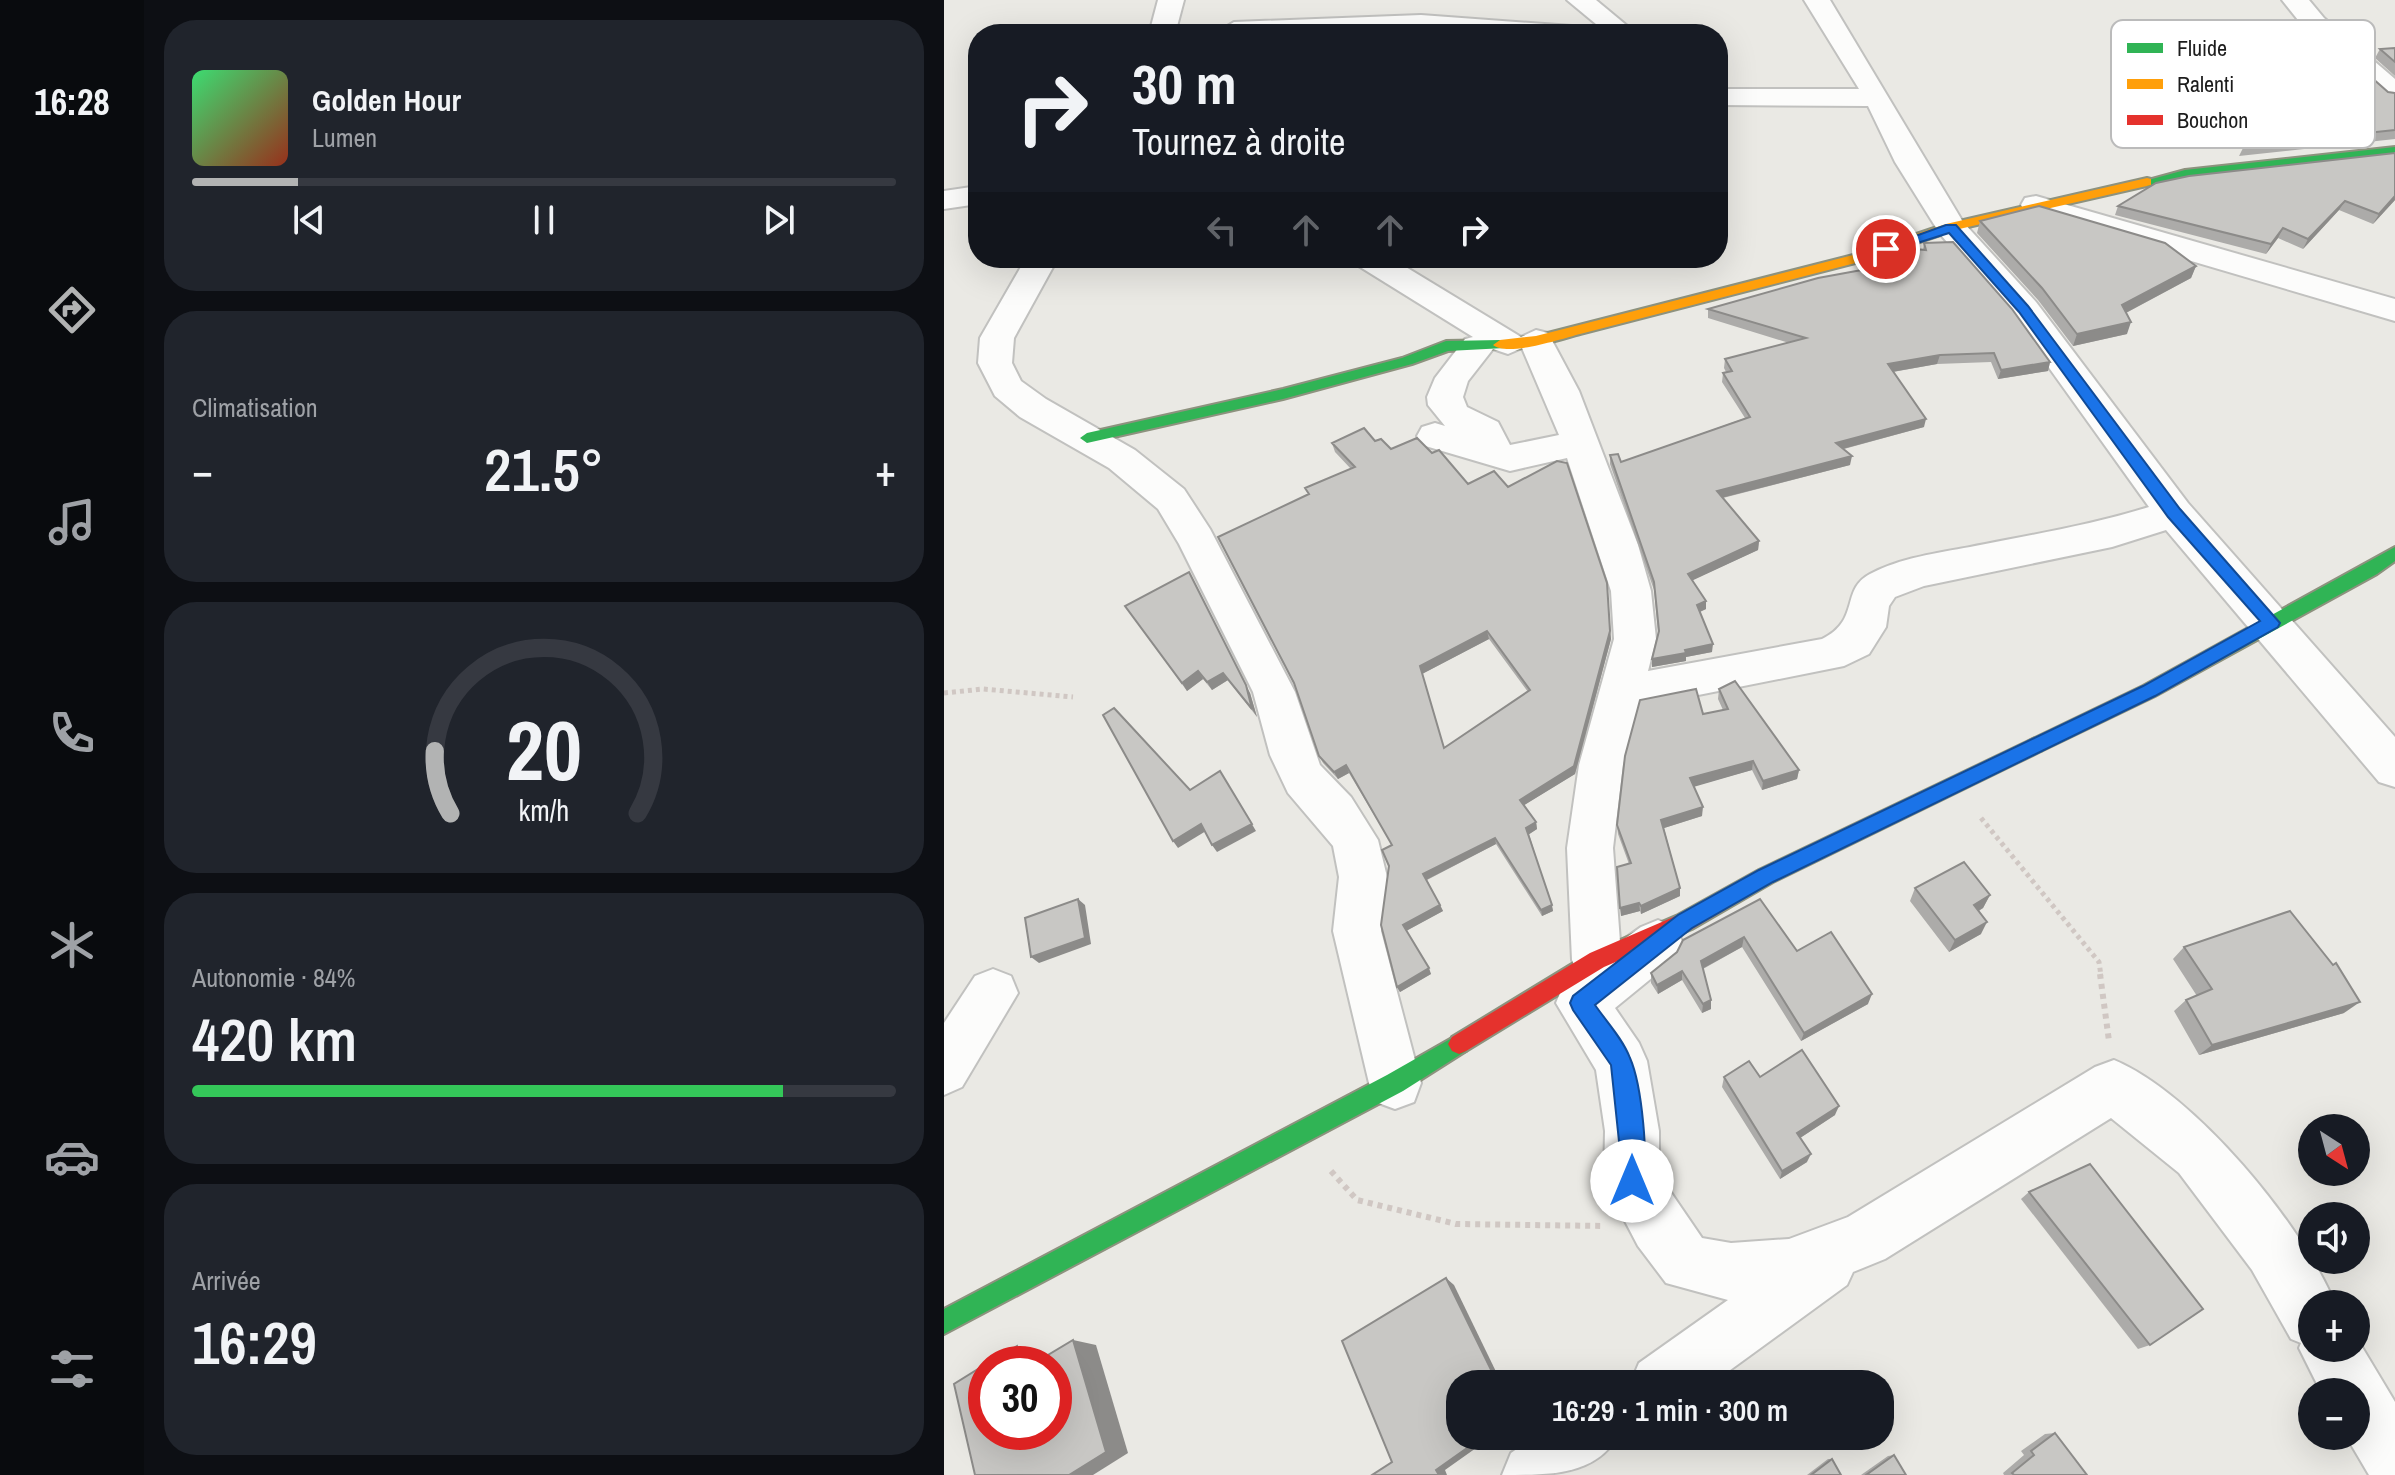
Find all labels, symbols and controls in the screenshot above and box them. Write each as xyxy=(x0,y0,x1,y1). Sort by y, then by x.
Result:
legend xyxy=(2111,20,2375,148)
text: Fluide xyxy=(2177,33,2227,63)
text: 30 m xyxy=(1132,46,1237,121)
icon: right xyxy=(1000,56,1104,160)
text: Ralenti xyxy=(2177,69,2234,99)
text: 16:28 xyxy=(34,78,110,126)
text: Golden Hour xyxy=(312,80,461,120)
text: Bouchon xyxy=(2177,105,2248,135)
text: Tournez à droite xyxy=(1132,118,1345,166)
text: Lumen xyxy=(312,120,377,155)
icon: previous xyxy=(287,198,331,242)
icon: pause xyxy=(522,198,566,242)
icon: next xyxy=(757,198,801,242)
icon: left xyxy=(1200,208,1244,252)
icon: ahead xyxy=(1284,208,1328,252)
icon: ahead xyxy=(1368,208,1412,252)
icon: right xyxy=(1452,208,1496,252)
pin xyxy=(1852,215,1920,283)
icon: arrive xyxy=(1864,227,1908,271)
icon: directions xyxy=(44,282,100,338)
text: Climatisation xyxy=(192,390,318,425)
text: 21.5° xyxy=(484,429,604,510)
text: − xyxy=(192,440,213,500)
text: + xyxy=(875,440,896,500)
icon: music xyxy=(44,494,100,550)
text: 20 xyxy=(506,693,582,805)
icon: phone xyxy=(44,705,100,761)
text: km/h xyxy=(519,791,569,830)
icon: climate xyxy=(44,917,100,973)
text: Autonomie · 84% xyxy=(192,960,356,995)
text: 420 km xyxy=(192,999,357,1080)
north arrow xyxy=(2298,1114,2370,1186)
map controls xyxy=(2298,1114,2370,1450)
icon: car xyxy=(44,1129,100,1185)
position arrow xyxy=(1590,1139,1674,1223)
button: sound xyxy=(2298,1202,2370,1274)
text: Arrivée xyxy=(192,1263,261,1298)
button: + xyxy=(2298,1290,2370,1362)
text: 16:29 xyxy=(192,1302,317,1383)
icon: filters xyxy=(44,1341,100,1397)
speed limit sign: 30 xyxy=(968,1346,1072,1450)
button: − xyxy=(2298,1378,2370,1450)
text: 16:29 · 1 min · 300 m xyxy=(1552,1390,1788,1430)

